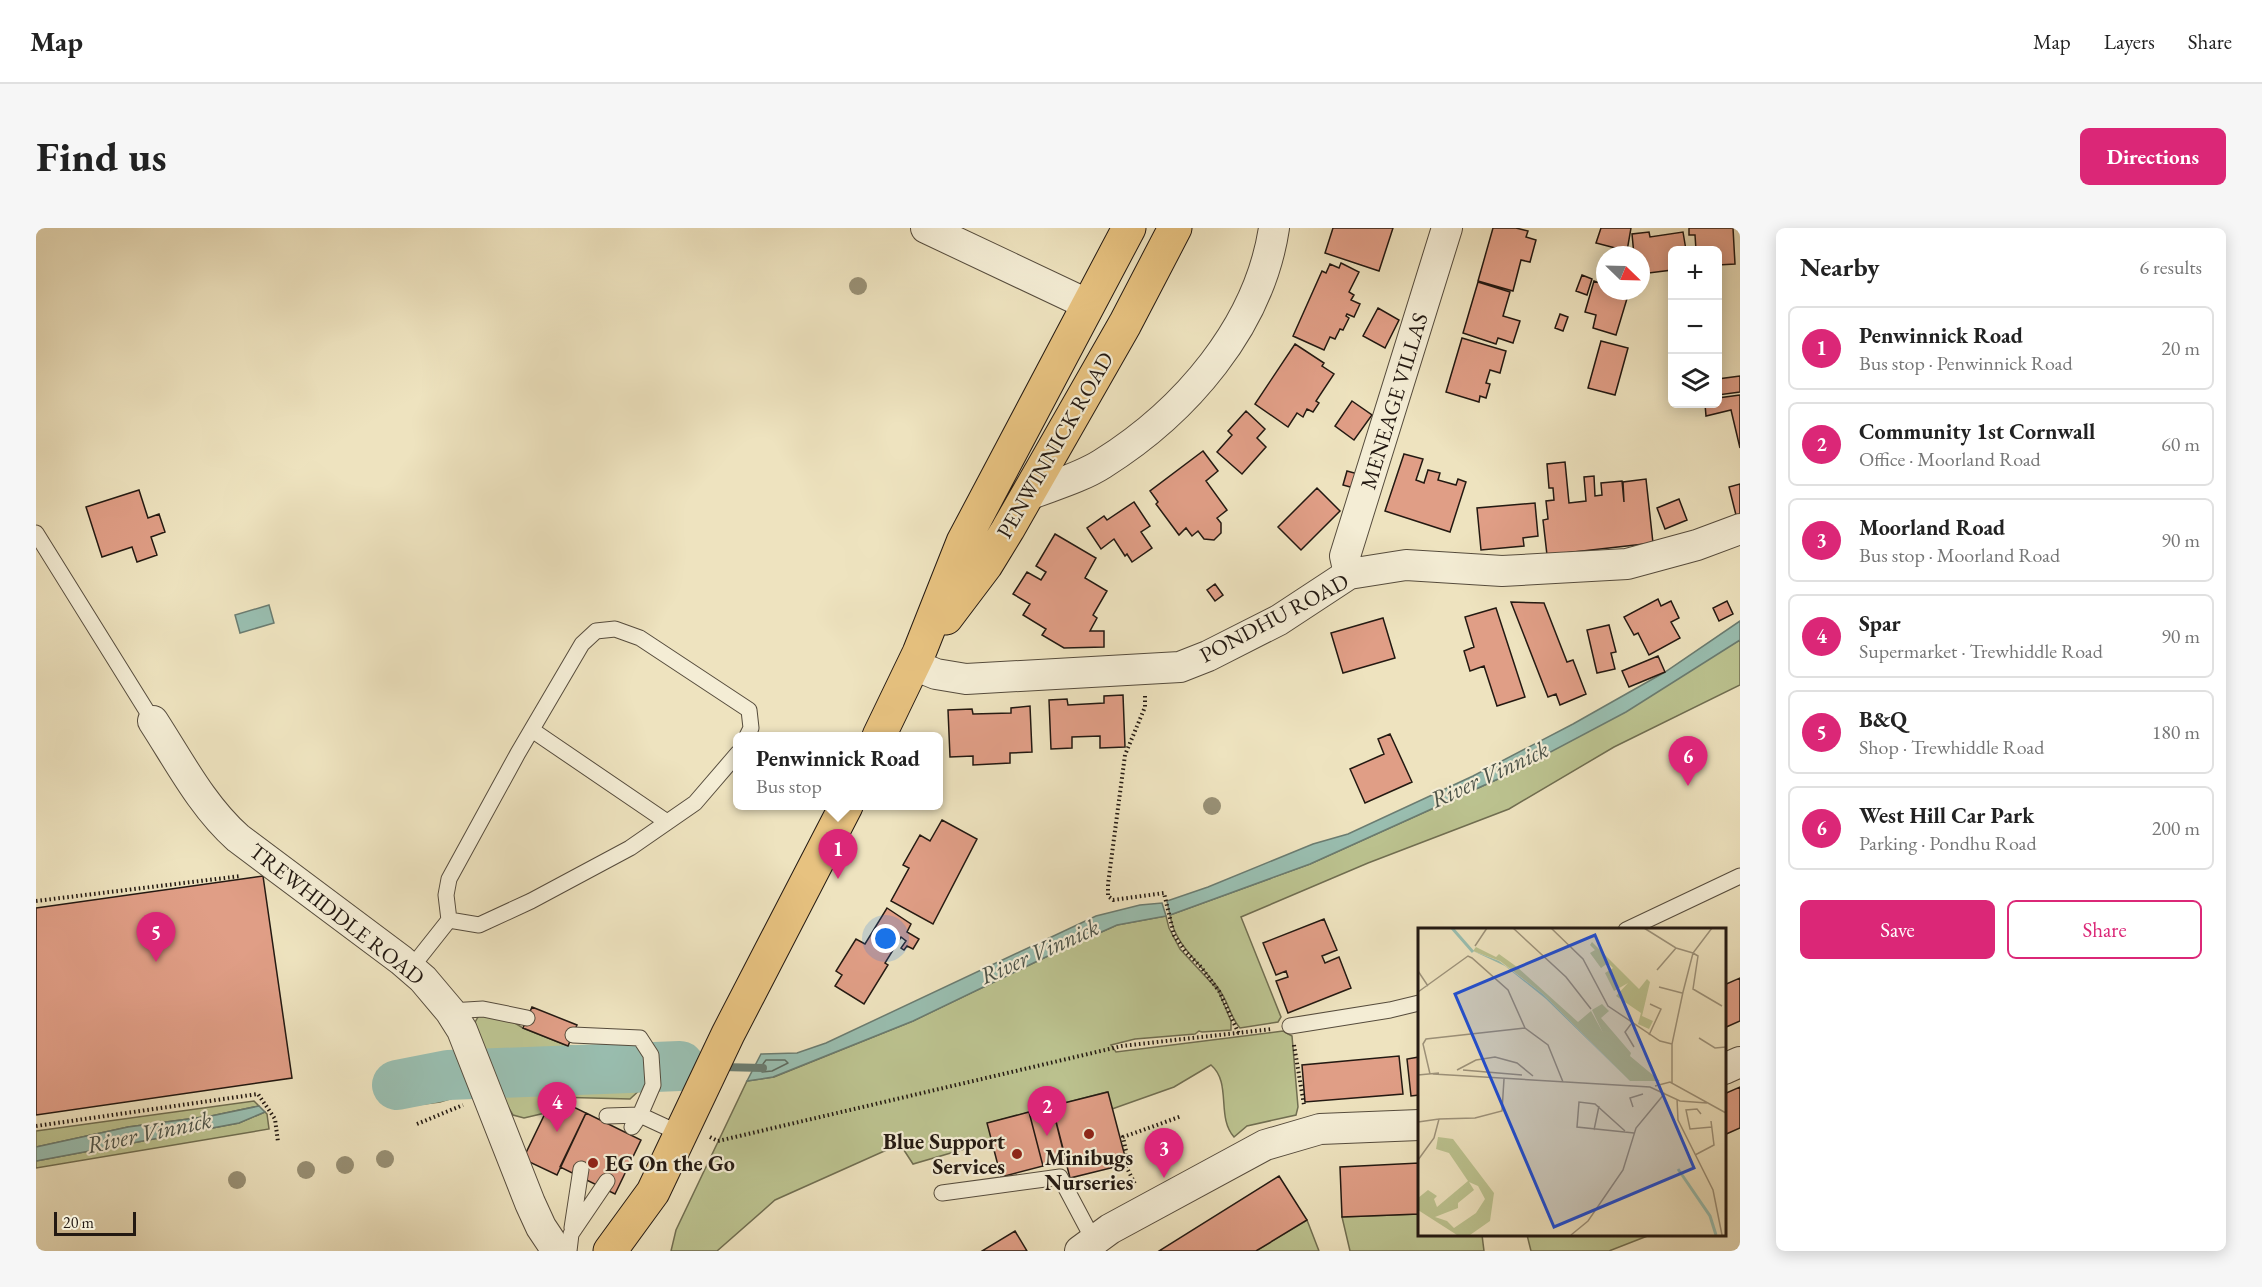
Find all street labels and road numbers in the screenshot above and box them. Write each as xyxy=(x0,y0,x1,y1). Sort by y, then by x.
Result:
street label: MENEAGE VILLAS xyxy=(1353,309,1435,493)
street label: PENWINNICK ROAD xyxy=(990,347,1120,543)
street label: PONDHU ROAD xyxy=(1194,566,1354,670)
street label: TREWHIDDLE ROAD xyxy=(243,836,431,992)

